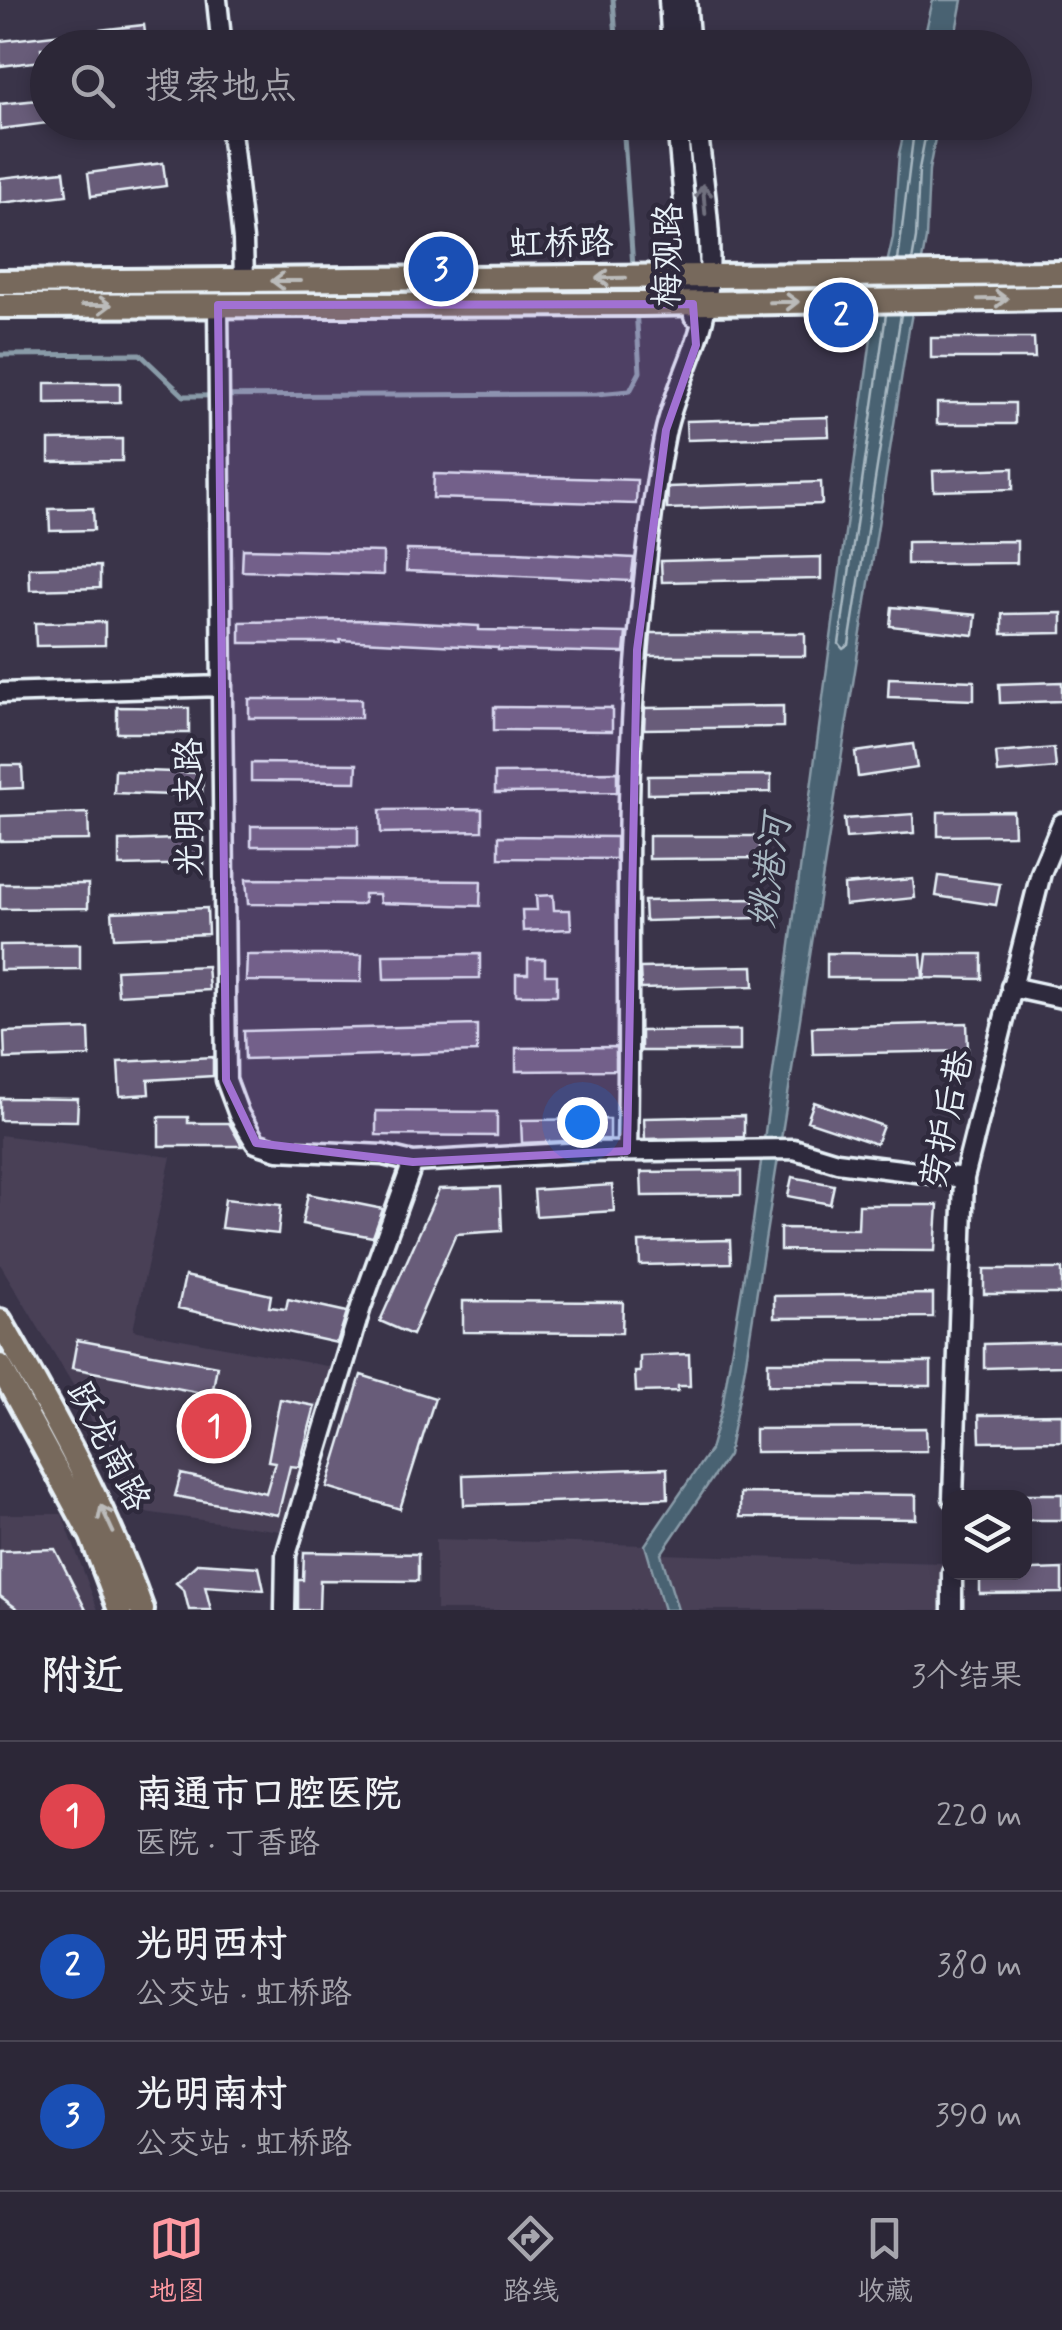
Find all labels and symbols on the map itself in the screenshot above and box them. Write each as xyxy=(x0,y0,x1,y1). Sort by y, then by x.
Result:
one-way arrow xyxy=(694,184,713,216)
street label: 梅观路 xyxy=(645,202,693,308)
street label: 虹桥路 xyxy=(508,220,614,268)
pin: 3 xyxy=(408,232,474,306)
one-way arrow xyxy=(595,269,627,288)
one-way arrow xyxy=(270,272,302,290)
pin: 2 xyxy=(808,278,874,352)
one-way arrow xyxy=(976,290,1009,308)
one-way arrow xyxy=(768,292,800,311)
one-way arrow xyxy=(80,296,113,314)
street label: 光明支路 xyxy=(167,737,213,877)
water label: 姚港河 xyxy=(739,806,804,932)
street label: 劳护后巷 xyxy=(911,1046,985,1192)
your location xyxy=(557,1097,608,1148)
street label: 跃龙南路 xyxy=(56,1374,160,1520)
pin: 1 xyxy=(182,1388,246,1464)
one-way arrow xyxy=(96,1505,115,1535)

